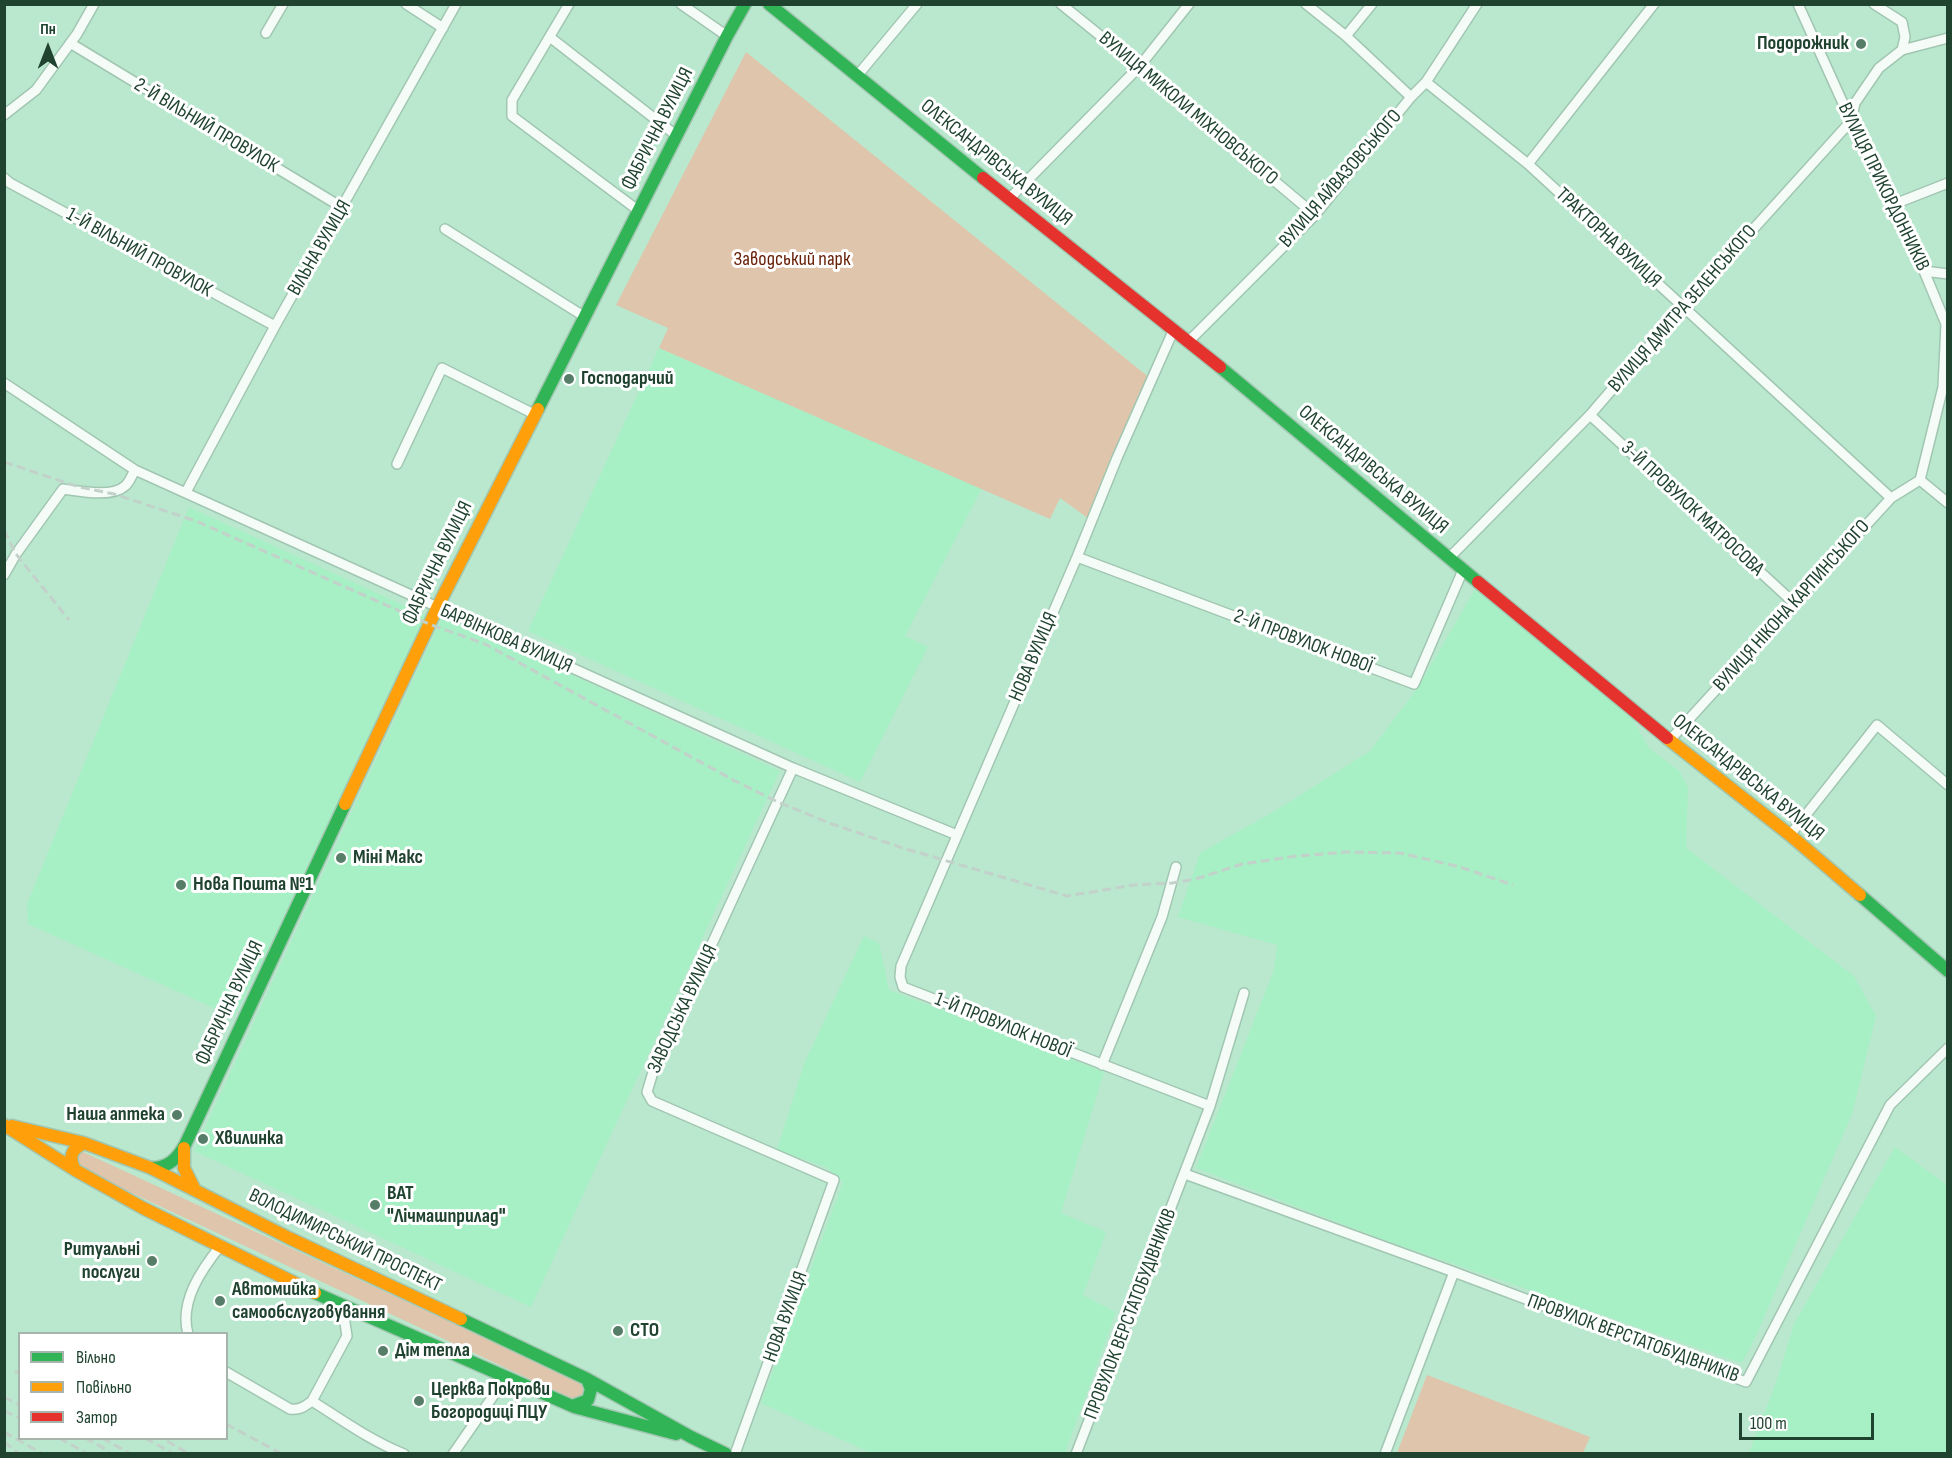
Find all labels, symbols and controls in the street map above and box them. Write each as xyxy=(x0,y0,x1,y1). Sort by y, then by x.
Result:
north arrow xyxy=(18,18,78,78)
text: Пн xyxy=(40,20,56,39)
street label: ВУЛИЦЯ МИКОЛИ МІХНОВСЬКОГО xyxy=(1094,27,1282,191)
place label: Подорожник xyxy=(1757,32,1849,56)
marker: Подорожник xyxy=(1854,37,1868,51)
street label: ФАБРИЧНА ВУЛИЦЯ xyxy=(617,64,699,194)
street label: 2-Й ВІЛЬНИЙ ПРОВУЛОК xyxy=(129,73,283,179)
street label: ОЛЕКСАНДРІВСЬКА ВУЛИЦЯ xyxy=(915,95,1077,231)
street label: ВУЛИЦЯ ПРИКОРДОННИКІВ xyxy=(1832,99,1934,275)
street label: ВУЛИЦЯ АЙВАЗОВСЬКОГО xyxy=(1275,105,1407,253)
street label: ТРАКТОРНА ВУЛИЦЯ xyxy=(1550,183,1666,293)
street label: ВІЛЬНА ВУЛИЦЯ xyxy=(283,196,357,300)
street label: 1-Й ВІЛЬНИЙ ПРОВУЛОК xyxy=(62,203,216,303)
street label: ВУЛИЦЯ ДМИТРА ЗЕЛЕНСЬКОГО xyxy=(1604,220,1762,398)
park label: Заводський парк xyxy=(734,248,850,272)
place label: Господарчий xyxy=(581,367,674,391)
marker: Господарчий xyxy=(562,372,576,386)
street label: ОЛЕКСАНДРІВСЬКА ВУЛИЦЯ xyxy=(1293,400,1453,540)
street label: 3-Й ПРОВУЛОК МАТРОСОВА xyxy=(1615,436,1769,582)
street label: ФАБРИЧНА ВУЛИЦЯ xyxy=(398,497,478,629)
street label: ВУЛИЦЯ НІКОНА КАРПИНСЬКОГО xyxy=(1709,515,1875,697)
street label: БАРВІНКОВА ВУЛИЦЯ xyxy=(436,599,576,679)
street label: 2-Й ПРОВУЛОК НОВОЇ xyxy=(1230,605,1376,679)
street label: НОВА ВУЛИЦЯ xyxy=(1004,609,1064,705)
street label: ОЛЕКСАНДРІВСЬКА ВУЛИЦЯ xyxy=(1667,710,1829,846)
place label: Міні Макс xyxy=(353,846,423,870)
marker: Міні Макс xyxy=(334,851,348,865)
place label: Нова Пошта №1 xyxy=(193,873,313,897)
marker: Нова Пошта №1 xyxy=(174,878,188,892)
street label: ФАБРИЧНА ВУЛИЦЯ xyxy=(191,937,269,1069)
street label: ЗАВОДСЬКА ВУЛИЦЯ xyxy=(643,941,723,1077)
street label: 1-Й ПРОВУЛОК НОВОЇ xyxy=(931,988,1075,1064)
place label: Наша аптека xyxy=(66,1103,165,1127)
marker: Наша аптека xyxy=(170,1108,184,1122)
place label: Хвилинка xyxy=(215,1127,283,1151)
marker: Хвилинка xyxy=(196,1132,210,1146)
place label: ВАТ "Лічмашприлад" xyxy=(387,1182,506,1229)
street label: ВОЛОДИМИРСЬКИЙ ПРОСПЕКТ xyxy=(245,1184,445,1298)
marker: ВАТ "Лічмашприлад" xyxy=(368,1198,382,1212)
street label: ПРОВУЛОК ВЕРСТАТОБУДІВНИКІВ xyxy=(1080,1205,1182,1423)
place label: Ритуальні послуги xyxy=(64,1238,140,1285)
marker: Ритуальні послуги xyxy=(145,1254,159,1268)
street label: НОВА ВУЛИЦЯ xyxy=(759,1268,813,1366)
place label: Автомийка самообслуговування xyxy=(232,1278,385,1325)
street label: ПРОВУЛОК ВЕРСТАТОБУДІВНИКІВ xyxy=(1524,1289,1742,1389)
marker: Автомийка самообслуговування xyxy=(213,1294,227,1308)
place label: СТО xyxy=(630,1319,659,1343)
marker: СТО xyxy=(611,1324,625,1338)
legend xyxy=(18,1332,228,1440)
place label: Дім тепла xyxy=(395,1339,470,1363)
marker: Дім тепла xyxy=(376,1344,390,1358)
text: Вільно xyxy=(76,1347,116,1368)
text: Повільно xyxy=(76,1377,132,1398)
place label: Церква Покрови Богородиці ПЦУ xyxy=(431,1378,550,1425)
marker: Церква Покрови Богородиці ПЦУ xyxy=(412,1394,426,1408)
scale bar xyxy=(1742,1401,1877,1439)
text: Затор xyxy=(76,1407,117,1428)
text: 100 m xyxy=(1750,1413,1787,1434)

